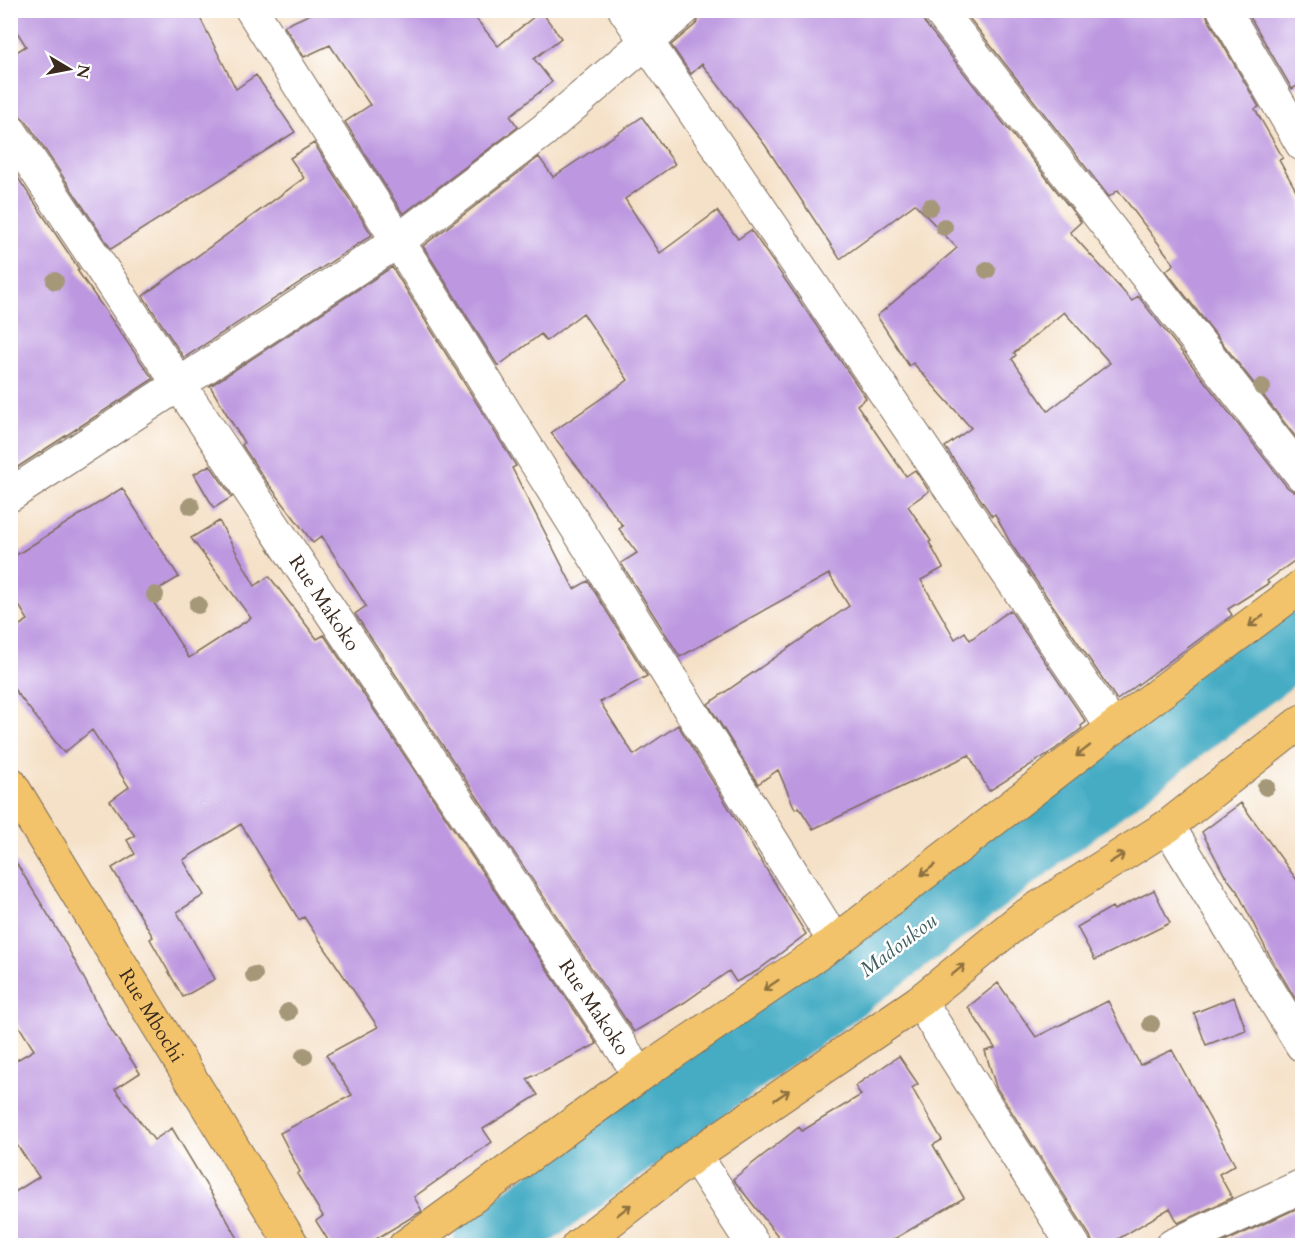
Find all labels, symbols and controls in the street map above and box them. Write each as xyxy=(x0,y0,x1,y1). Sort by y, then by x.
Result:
north arrow xyxy=(39,39,99,99)
text: N xyxy=(71,63,95,80)
street label: Rue Makoko xyxy=(283,550,366,656)
one-way arrow xyxy=(1248,615,1264,628)
one-way arrow xyxy=(1075,744,1091,757)
one-way arrow xyxy=(1108,852,1125,864)
one-way arrow xyxy=(921,863,937,876)
water label: Madoukou xyxy=(854,907,943,984)
street label: Rue Makoko xyxy=(552,954,636,1060)
street label: Rue Mbochi xyxy=(112,963,191,1068)
one-way arrow xyxy=(950,963,965,977)
one-way arrow xyxy=(764,979,780,991)
one-way arrow xyxy=(773,1089,790,1101)
one-way arrow xyxy=(616,1203,632,1216)

